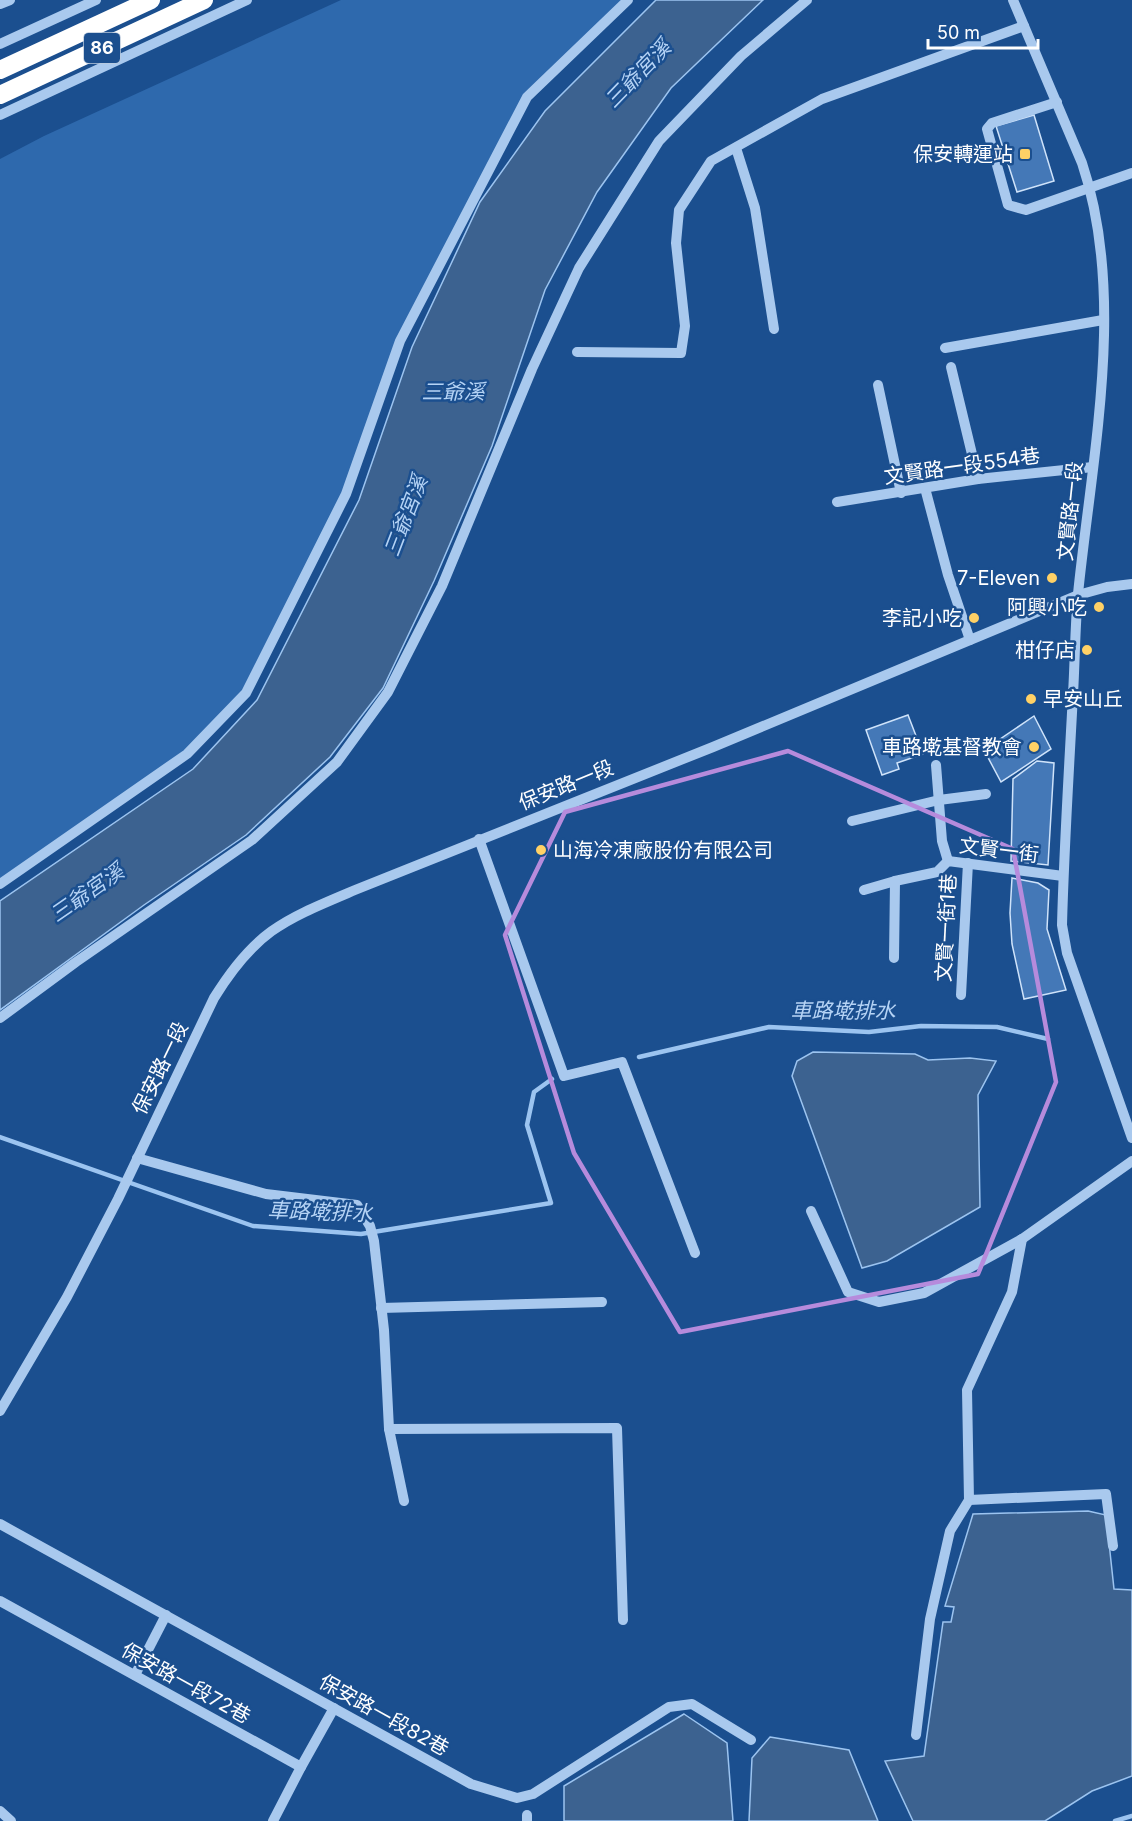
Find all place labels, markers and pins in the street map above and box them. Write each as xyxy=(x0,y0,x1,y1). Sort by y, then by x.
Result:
place label: 保安轉運站 xyxy=(913,142,1013,166)
marker: 保安轉運站 xyxy=(1018,147,1032,161)
place label: 7-Eleven xyxy=(957,566,1040,590)
marker: 7-Eleven xyxy=(1045,571,1059,585)
place label: 阿興小吃 xyxy=(1007,595,1087,619)
marker: 阿興小吃 xyxy=(1092,600,1106,614)
place label: 李記小吃 xyxy=(882,606,962,630)
marker: 李記小吃 xyxy=(967,611,981,625)
place label: 柑仔店 xyxy=(1015,638,1075,662)
marker: 柑仔店 xyxy=(1080,643,1094,657)
place label: 早安山丘 xyxy=(1043,687,1123,711)
marker: 早安山丘 xyxy=(1024,692,1038,706)
place label: 車路墘基督教會 xyxy=(882,735,1022,759)
marker: 車路墘基督教會 xyxy=(1027,740,1041,754)
place label: 山海冷凍廠股份有限公司 xyxy=(553,838,773,862)
marker: 山海冷凍廠股份有限公司 xyxy=(534,843,548,857)

